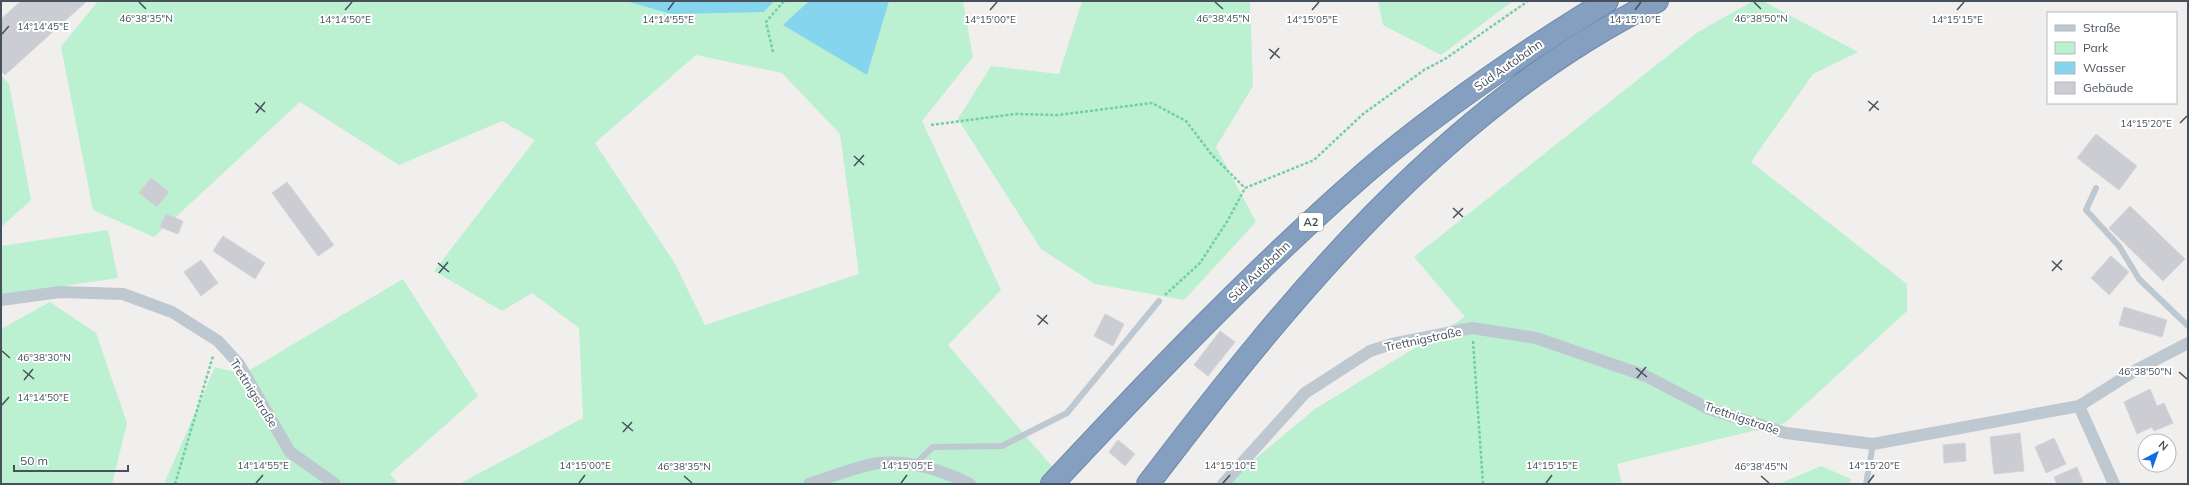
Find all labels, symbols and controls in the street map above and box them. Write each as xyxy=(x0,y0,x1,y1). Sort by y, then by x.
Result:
text: 46°38'35"N xyxy=(119,12,173,25)
text: 46°38'45"N xyxy=(1196,12,1250,25)
text: 46°38'50"N xyxy=(1734,12,1788,25)
legend xyxy=(2047,12,2177,104)
text: 14°14'50"E xyxy=(319,13,371,26)
text: 14°14'55"E xyxy=(642,13,694,26)
text: 14°15'00"E xyxy=(964,13,1016,26)
text: 14°15'05"E xyxy=(1286,13,1338,26)
text: 14°15'10"E xyxy=(1609,13,1661,26)
text: 14°15'15"E xyxy=(1931,13,1983,26)
text: 14°14'45"E xyxy=(17,20,69,33)
text: Straße xyxy=(2083,20,2120,35)
street label: Süd Autobahn xyxy=(1471,36,1545,94)
text: Park xyxy=(2083,40,2109,55)
text: Wasser xyxy=(2083,60,2126,75)
text: Gebäude xyxy=(2083,80,2133,95)
text: 14°15'20"E xyxy=(2120,117,2172,130)
road number: A2 xyxy=(1299,213,1323,231)
street label: Süd Autobahn xyxy=(1225,238,1293,304)
street label: Trettnigstraße xyxy=(1383,324,1463,354)
text: 46°38'30"N xyxy=(17,351,71,364)
street label: Trettnigstraße xyxy=(227,356,281,430)
text: 46°38'50"N xyxy=(2118,365,2172,378)
text: 14°14'50"E xyxy=(17,391,69,404)
street label: Trettnigstraße xyxy=(1703,398,1781,438)
north arrow xyxy=(2137,433,2177,473)
text: N xyxy=(2156,437,2171,453)
scale bar xyxy=(14,447,128,473)
text: 50 m xyxy=(20,453,48,468)
text: 14°14'55"E xyxy=(237,459,289,472)
text: 14°15'00"E xyxy=(559,459,611,472)
text: 14°15'05"E xyxy=(881,459,933,472)
text: 14°15'10"E xyxy=(1204,459,1256,472)
text: 14°15'15"E xyxy=(1526,459,1578,472)
text: 14°15'20"E xyxy=(1848,459,1900,472)
text: 46°38'35"N xyxy=(657,460,711,473)
text: 46°38'45"N xyxy=(1734,460,1788,473)

